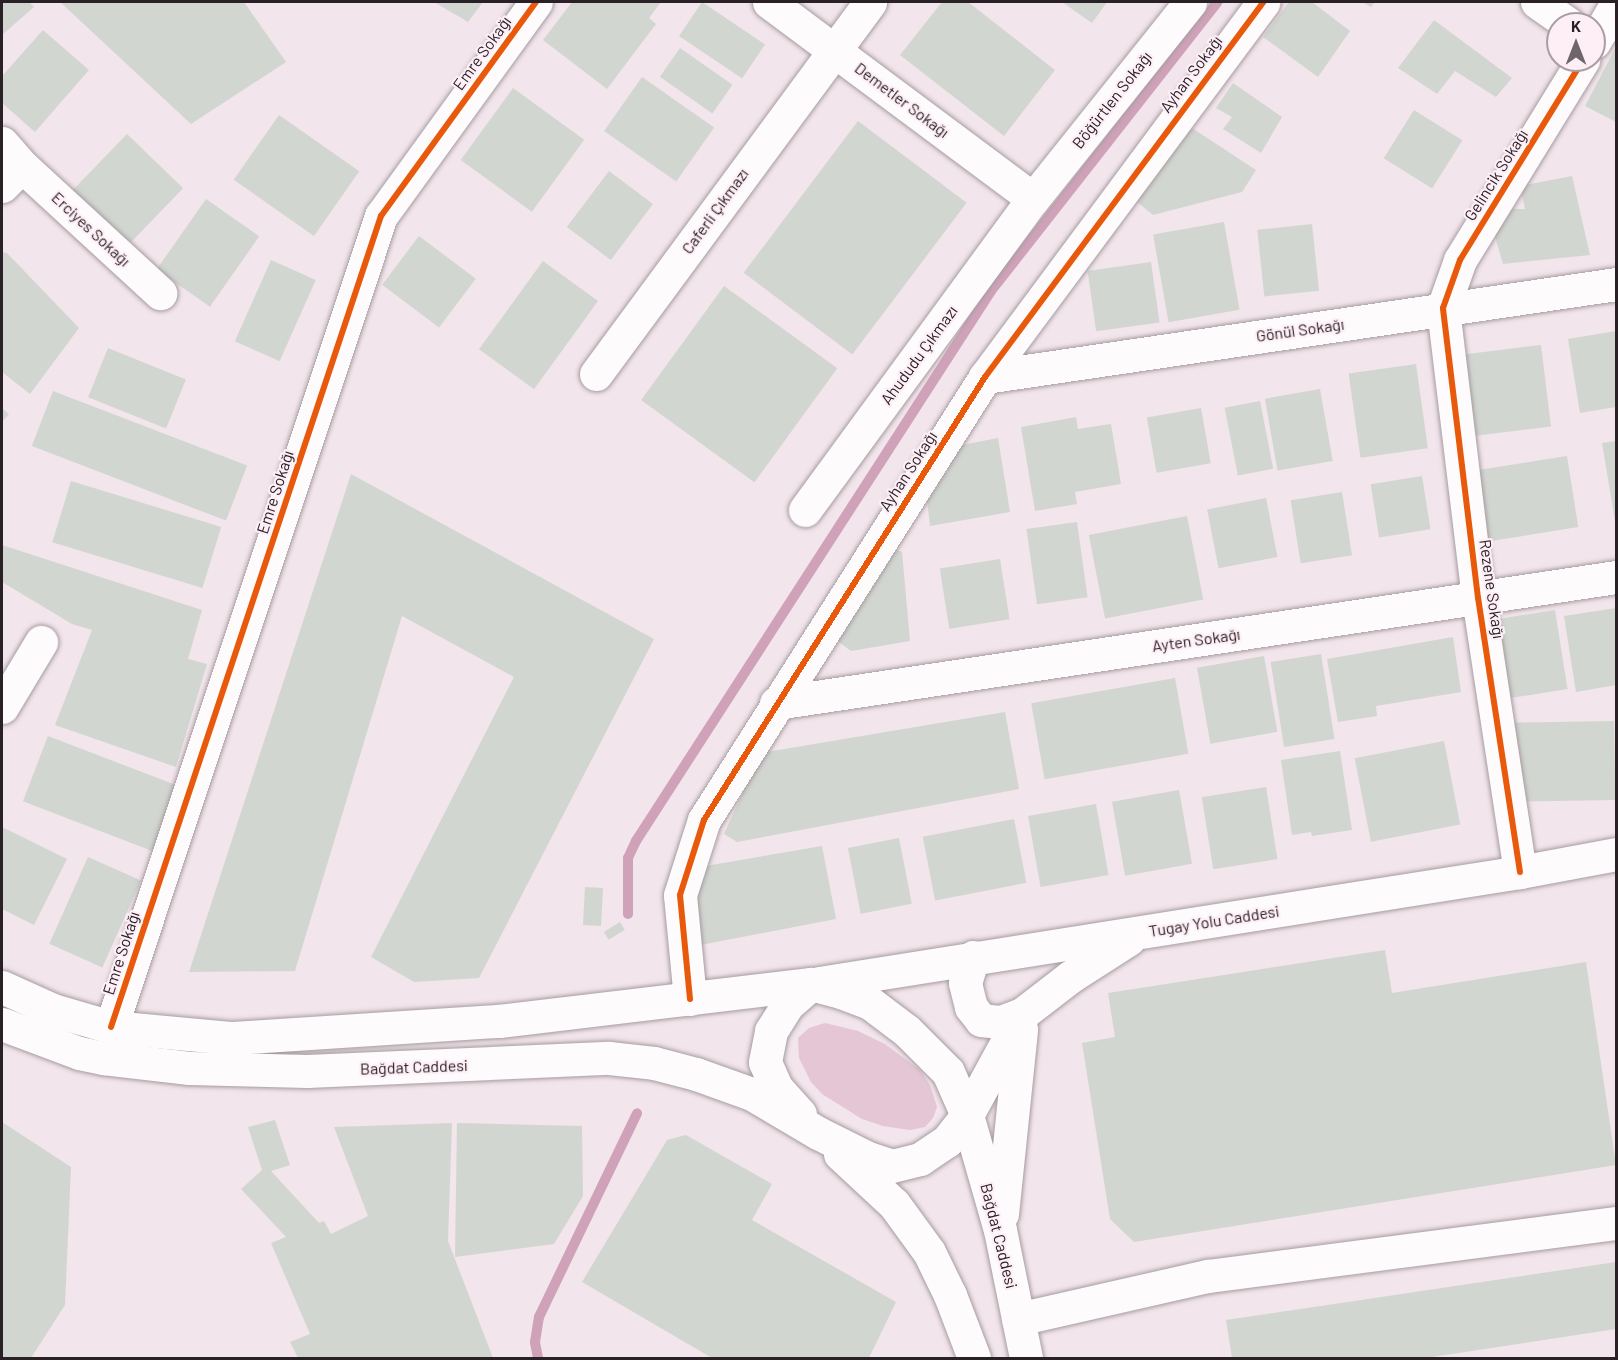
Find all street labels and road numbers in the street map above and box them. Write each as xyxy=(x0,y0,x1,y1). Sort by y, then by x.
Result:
street label: Emre Sokağı xyxy=(449,12,515,94)
street label: Ayhan Sokağı xyxy=(1156,32,1226,116)
street label: Böğürtlen Sokağı xyxy=(1068,48,1156,152)
street label: Demetler Sokağı xyxy=(851,58,953,142)
street label: Gelincik Sokağı xyxy=(1460,126,1532,224)
street label: Caferli Çıkmazı xyxy=(678,164,752,258)
street label: Erciyes Sokağı xyxy=(48,188,134,270)
street label: Ahududu Çıkmazı xyxy=(877,302,961,408)
street label: Gönül Sokağı xyxy=(1255,314,1345,346)
street label: Ayhan Sokağı xyxy=(875,427,941,515)
street label: Emre Sokağı xyxy=(253,448,297,536)
street label: Rezene Sokağı xyxy=(1476,538,1508,640)
street label: Ayten Sokağı xyxy=(1151,624,1241,656)
street label: Tugay Yolu Caddesi xyxy=(1147,901,1281,941)
street label: Emre Sokağı xyxy=(99,909,143,997)
street label: Bağdat Caddesi xyxy=(360,1056,468,1078)
street label: Bağdat Caddesi xyxy=(977,1181,1021,1291)

